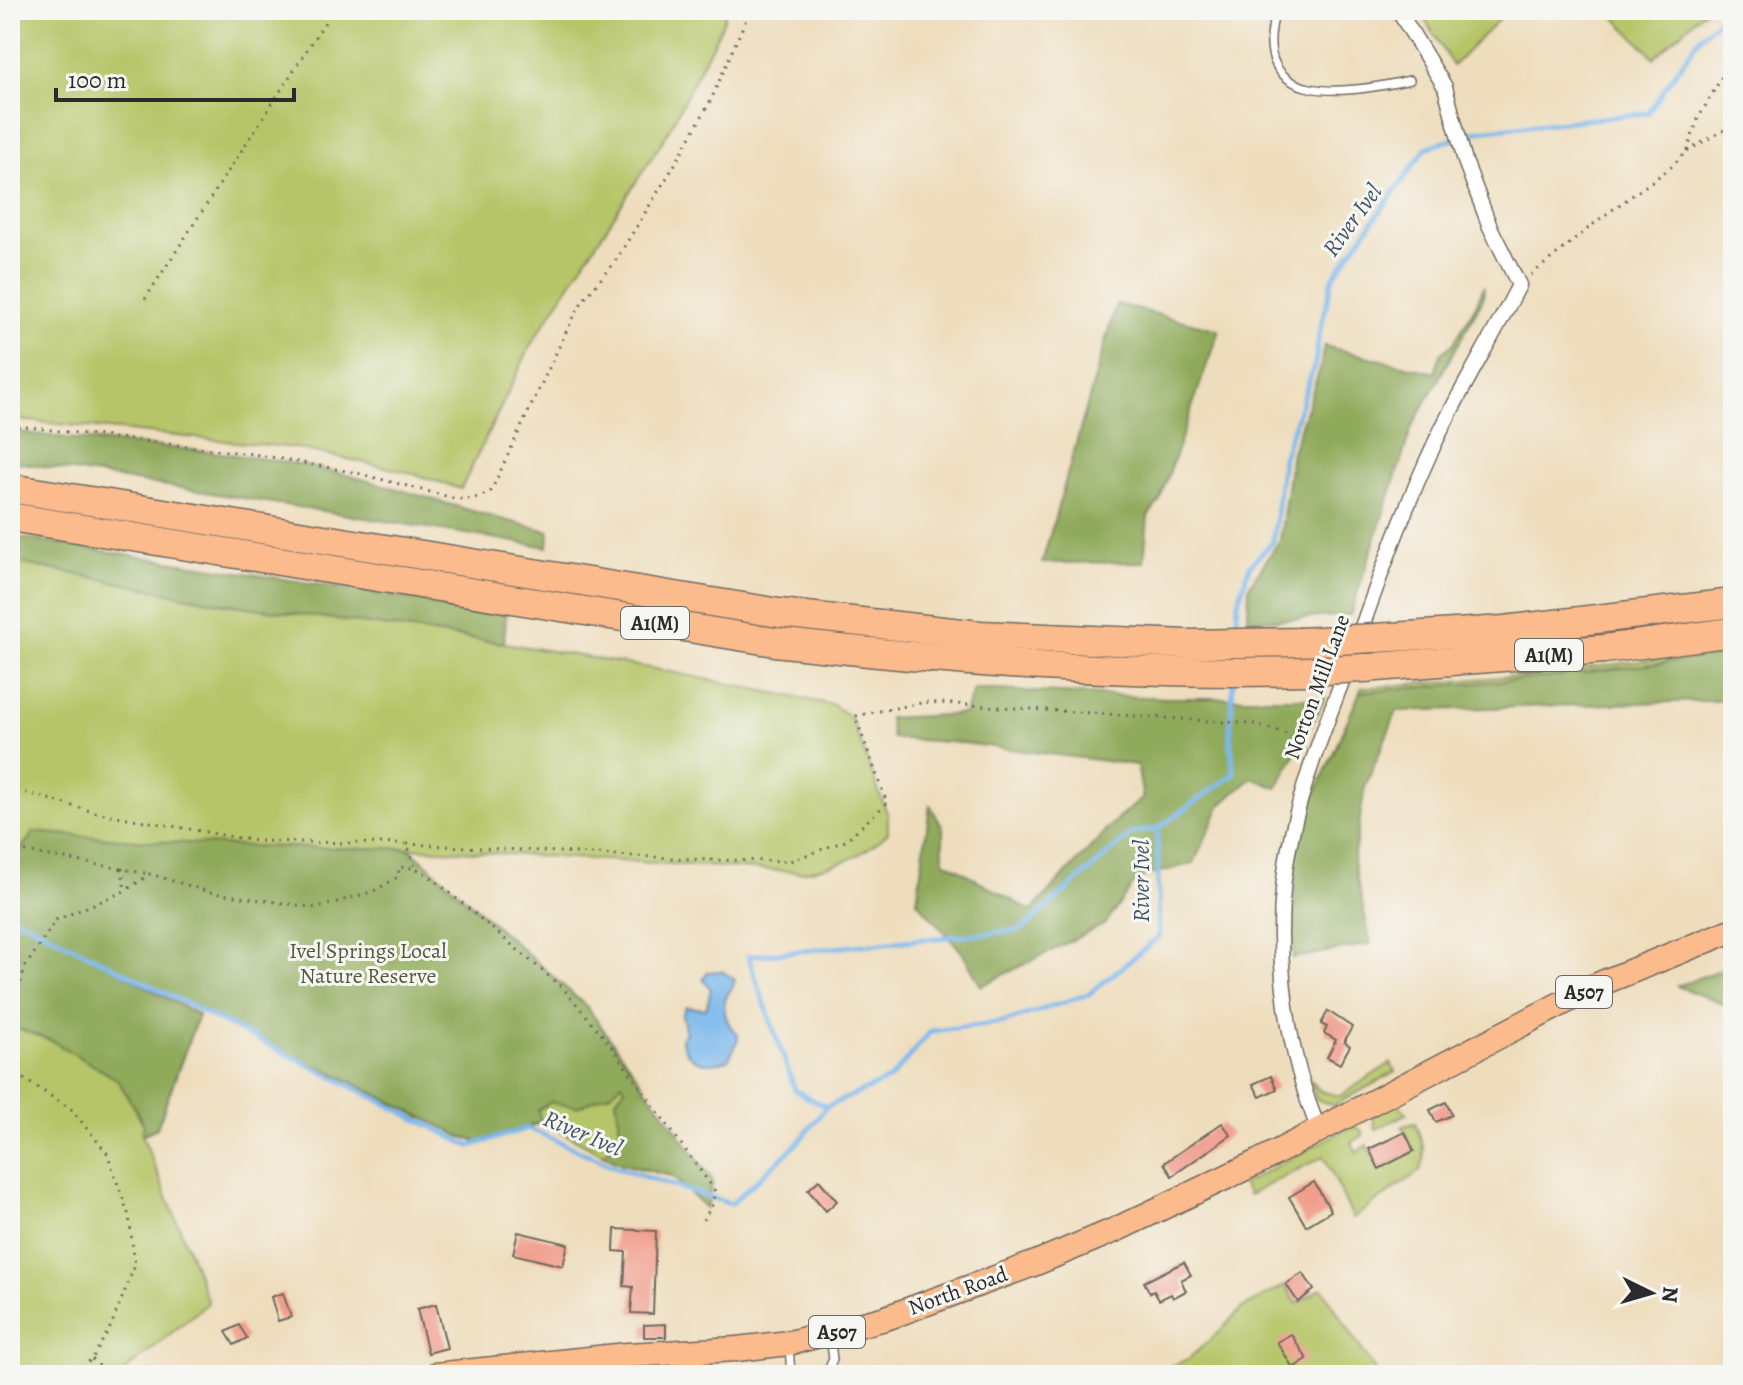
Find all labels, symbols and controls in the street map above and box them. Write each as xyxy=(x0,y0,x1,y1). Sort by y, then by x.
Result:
scale bar xyxy=(56,52,294,102)
text: 100 m xyxy=(68,64,127,96)
water label: River Ivel xyxy=(1315,177,1389,263)
road number: A1(M) xyxy=(621,607,689,639)
street label: Norton Mill Lane xyxy=(1277,610,1357,764)
road number: A1(M) xyxy=(1515,639,1583,671)
water label: River Ivel xyxy=(1125,840,1157,922)
park label: Ivel Springs Local Nature Reserve xyxy=(289,936,447,991)
road number: A507 xyxy=(1556,976,1612,1008)
water label: River Ivel xyxy=(539,1102,627,1164)
north arrow xyxy=(1611,1253,1691,1333)
street label: North Road xyxy=(904,1259,1012,1323)
text: N xyxy=(1654,1285,1686,1304)
road number: A507 xyxy=(809,1316,865,1348)

